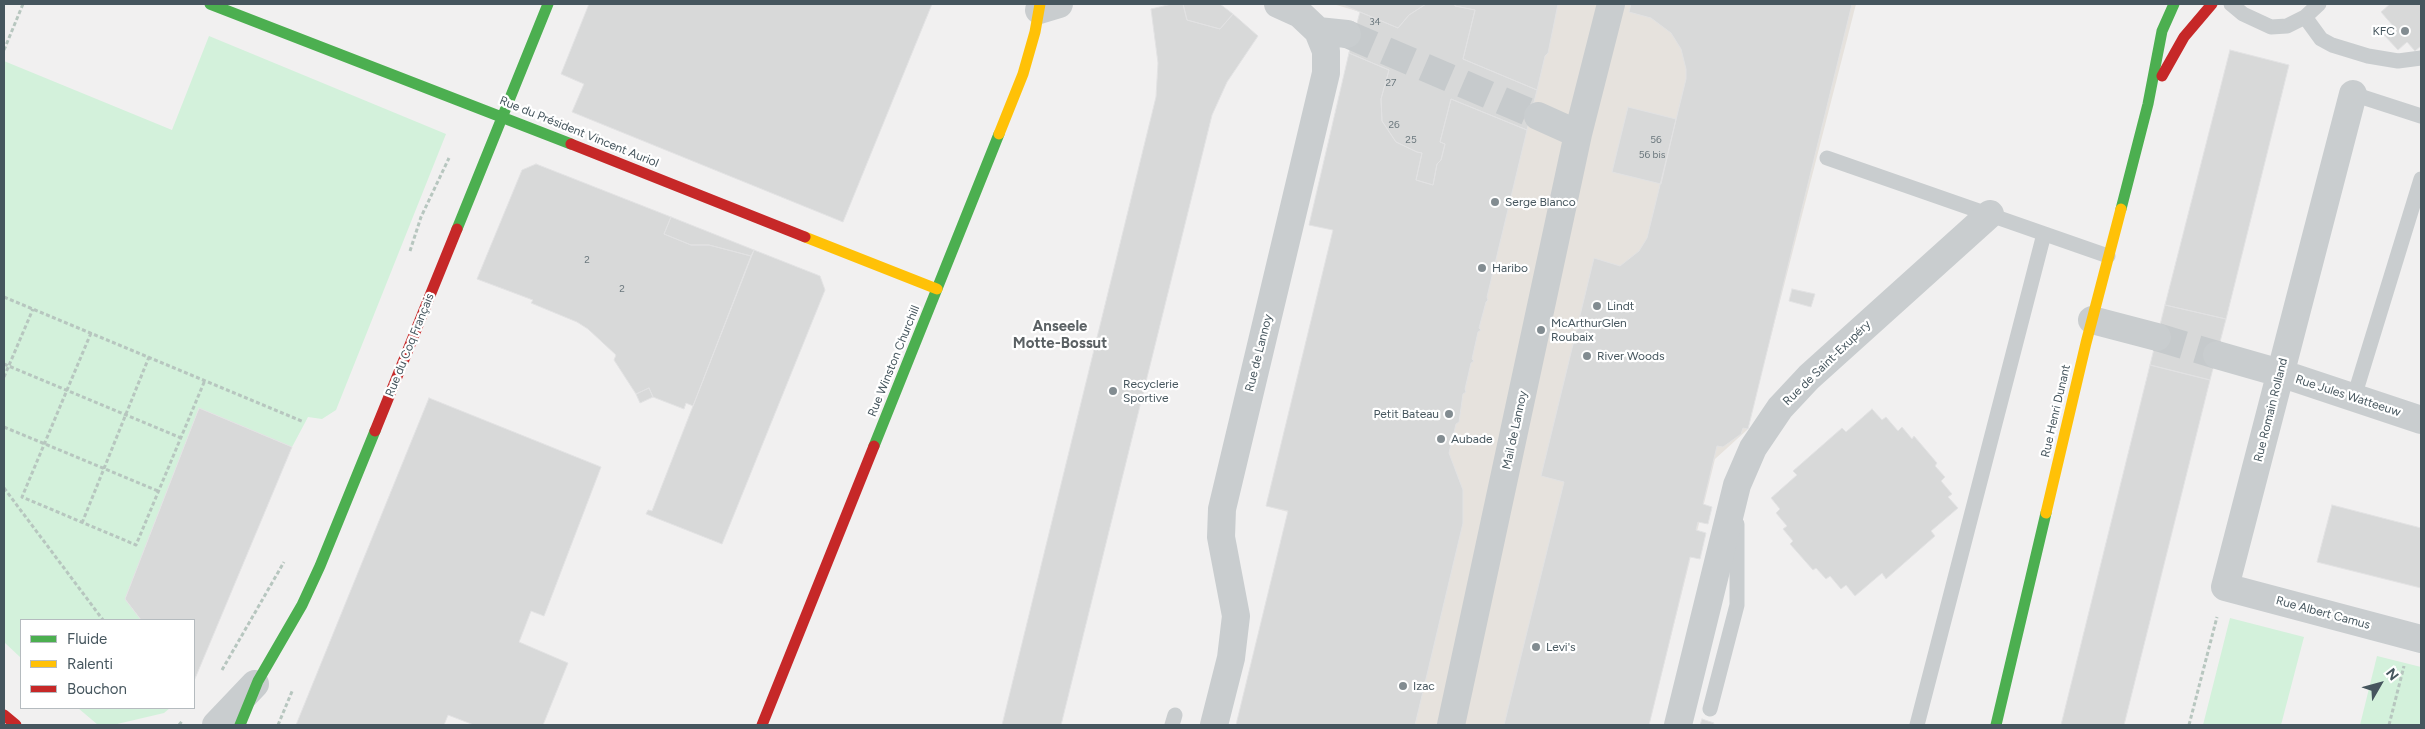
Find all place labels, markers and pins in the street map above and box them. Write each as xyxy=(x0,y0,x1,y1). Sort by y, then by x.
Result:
place label: KFC xyxy=(2373,24,2395,38)
marker: KFC xyxy=(2399,25,2411,37)
place label: Serge Blanco xyxy=(1505,195,1576,209)
marker: Serge Blanco xyxy=(1489,196,1501,208)
place label: Haribo xyxy=(1492,261,1528,275)
marker: Haribo xyxy=(1476,262,1488,274)
place label: Lindt xyxy=(1607,299,1634,313)
marker: Lindt xyxy=(1591,300,1603,312)
place label: McArthurGlen Roubaix xyxy=(1551,316,1627,344)
marker: McArthurGlen Roubaix xyxy=(1535,324,1547,336)
place label: River Woods xyxy=(1597,349,1665,363)
marker: River Woods xyxy=(1581,350,1593,362)
place label: Recyclerie Sportive xyxy=(1123,377,1179,405)
marker: Recyclerie Sportive xyxy=(1107,385,1119,397)
place label: Petit Bateau xyxy=(1373,407,1439,421)
marker: Petit Bateau xyxy=(1443,408,1455,420)
place label: Aubade xyxy=(1451,432,1493,446)
marker: Aubade xyxy=(1435,433,1447,445)
place label: Levi's xyxy=(1546,640,1576,654)
marker: Levi's xyxy=(1530,641,1542,653)
place label: Izac xyxy=(1413,679,1435,693)
marker: Izac xyxy=(1397,680,1409,692)

